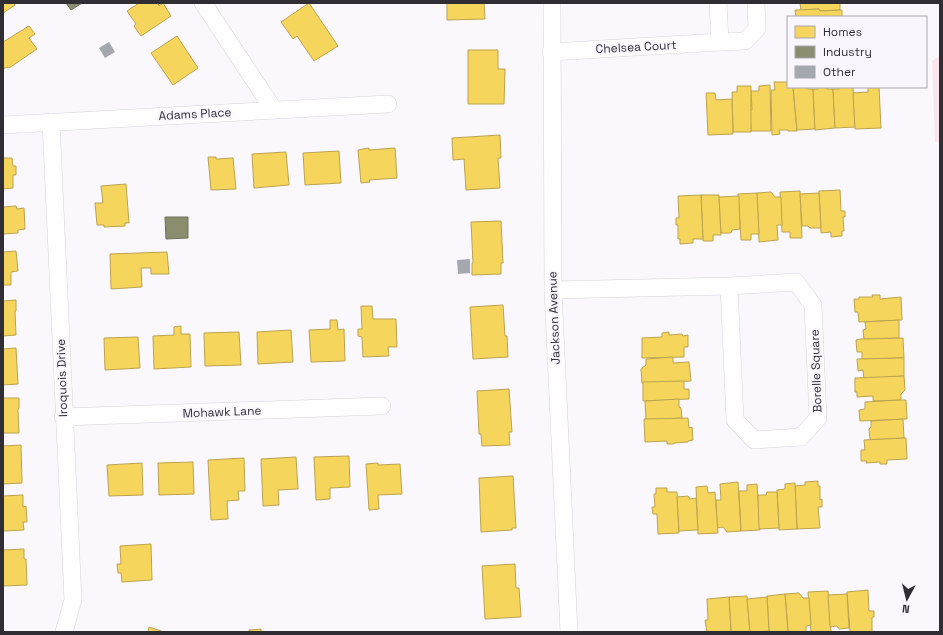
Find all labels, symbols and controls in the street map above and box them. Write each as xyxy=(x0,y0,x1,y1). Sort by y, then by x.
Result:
legend xyxy=(787,16,927,88)
text: Homes xyxy=(823,24,862,40)
street label: Chelsea Court xyxy=(595,37,677,57)
text: Industry xyxy=(823,44,872,60)
text: Other xyxy=(823,64,856,80)
street label: Adams Place xyxy=(158,104,232,124)
street label: Jackson Avenue xyxy=(544,271,564,365)
street label: Borelle Square xyxy=(807,329,825,413)
street label: Iroquois Drive xyxy=(53,339,71,417)
street label: Mohawk Lane xyxy=(182,403,262,421)
north arrow xyxy=(887,579,927,619)
text: N xyxy=(901,602,910,616)

